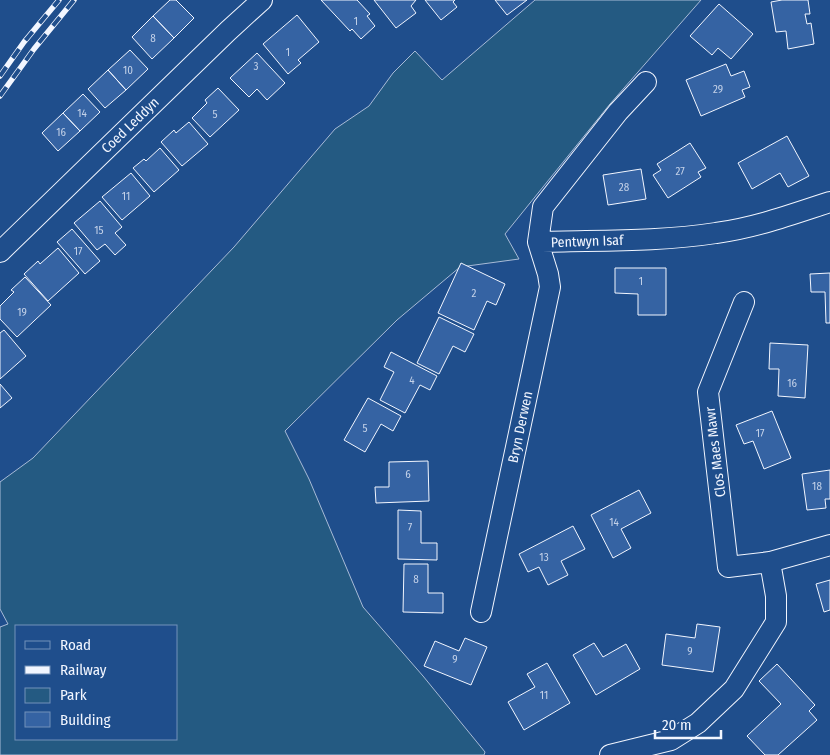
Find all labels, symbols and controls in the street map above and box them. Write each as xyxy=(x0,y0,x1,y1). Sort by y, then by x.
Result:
house number: 1 xyxy=(354,15,358,28)
house number: 8 xyxy=(150,32,156,45)
house number: 1 xyxy=(286,46,290,59)
house number: 3 xyxy=(254,60,259,73)
house number: 10 xyxy=(123,64,133,77)
house number: 29 xyxy=(713,83,723,96)
street label: Coed Leddyn xyxy=(98,94,163,157)
house number: 14 xyxy=(77,107,87,120)
house number: 5 xyxy=(212,108,218,121)
house number: 16 xyxy=(56,126,66,139)
house number: 27 xyxy=(675,165,685,178)
house number: 28 xyxy=(619,181,630,194)
house number: 11 xyxy=(122,190,130,203)
house number: 15 xyxy=(94,224,104,237)
street label: Pentwyn Isaf xyxy=(550,232,625,251)
house number: 17 xyxy=(74,245,83,258)
house number: 1 xyxy=(639,275,643,288)
house number: 2 xyxy=(472,287,477,300)
house number: 19 xyxy=(17,306,27,319)
house number: 4 xyxy=(409,374,415,387)
house number: 16 xyxy=(787,377,797,390)
street label: Bryn Derwen xyxy=(505,390,536,465)
street label: Clos Maes Mawr xyxy=(701,406,729,498)
house number: 5 xyxy=(362,422,368,435)
house number: 17 xyxy=(756,427,765,440)
house number: 6 xyxy=(405,468,411,481)
house number: 18 xyxy=(812,480,822,493)
house number: 14 xyxy=(609,516,619,529)
house number: 7 xyxy=(408,521,413,534)
house number: 13 xyxy=(539,551,549,564)
house number: 8 xyxy=(413,573,419,586)
legend xyxy=(15,625,178,740)
text: Road xyxy=(60,636,91,654)
house number: 9 xyxy=(687,645,693,658)
house number: 9 xyxy=(452,653,458,666)
text: Railway xyxy=(60,661,107,679)
text: Park xyxy=(60,686,87,704)
house number: 11 xyxy=(540,689,548,702)
scale bar xyxy=(655,708,721,740)
text: Building xyxy=(60,711,111,729)
text: 20 m xyxy=(662,716,692,734)

